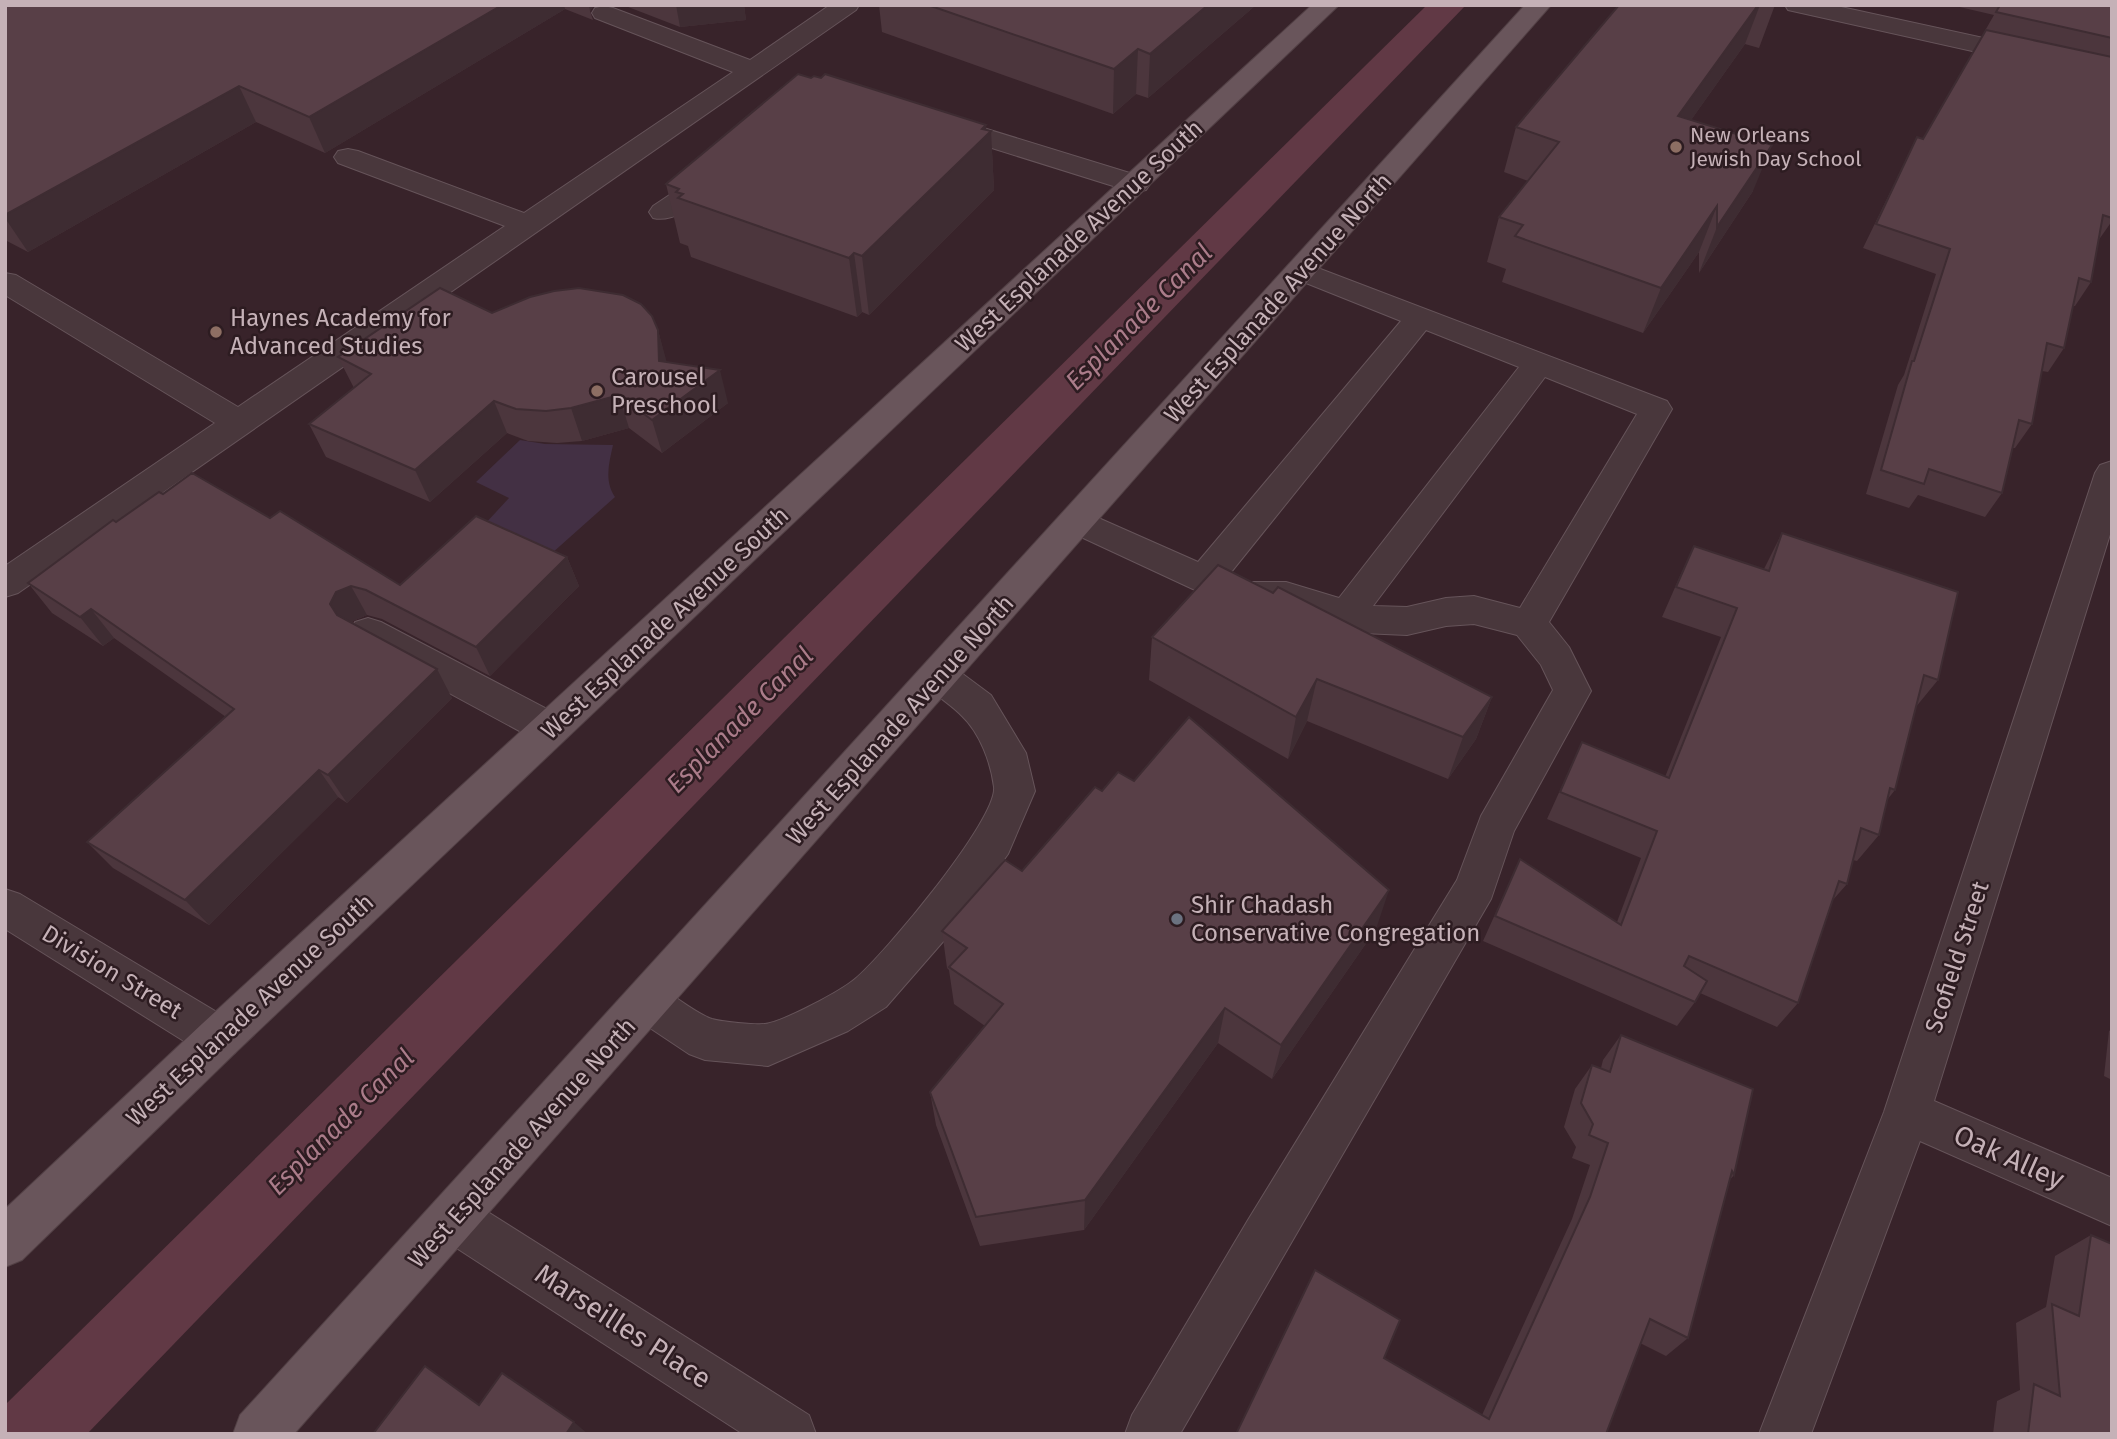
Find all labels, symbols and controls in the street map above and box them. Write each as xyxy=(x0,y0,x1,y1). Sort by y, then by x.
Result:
street label: West Esplanade Avenue South xyxy=(950,114,1208,358)
place label: New Orleans Jewish Day School xyxy=(1690,122,1861,172)
marker: New Orleans Jewish Day School xyxy=(1668,139,1684,155)
street label: West Esplanade Avenue North xyxy=(1158,167,1398,429)
water label: Esplanade Canal xyxy=(1059,237,1219,397)
place label: Haynes Academy for Advanced Studies xyxy=(230,304,451,360)
marker: Haynes Academy for Advanced Studies xyxy=(208,324,224,340)
place label: Carousel Preschool xyxy=(611,363,718,419)
marker: Carousel Preschool xyxy=(589,383,605,399)
street label: West Esplanade Avenue South xyxy=(536,501,794,745)
street label: West Esplanade Avenue North xyxy=(780,589,1020,851)
water label: Esplanade Canal xyxy=(660,640,820,800)
street label: Scofield Street xyxy=(1919,877,1995,1036)
street label: West Esplanade Avenue South xyxy=(121,888,379,1132)
place label: Shir Chadash Conservative Congregation xyxy=(1191,891,1480,947)
marker: Shir Chadash Conservative Congregation xyxy=(1169,911,1185,927)
street label: Division Street xyxy=(37,919,187,1025)
street label: West Esplanade Avenue North xyxy=(402,1012,642,1274)
water label: Esplanade Canal xyxy=(261,1042,421,1202)
street label: Oak Alley xyxy=(1949,1118,2070,1196)
street label: Marseilles Place xyxy=(529,1257,717,1395)

